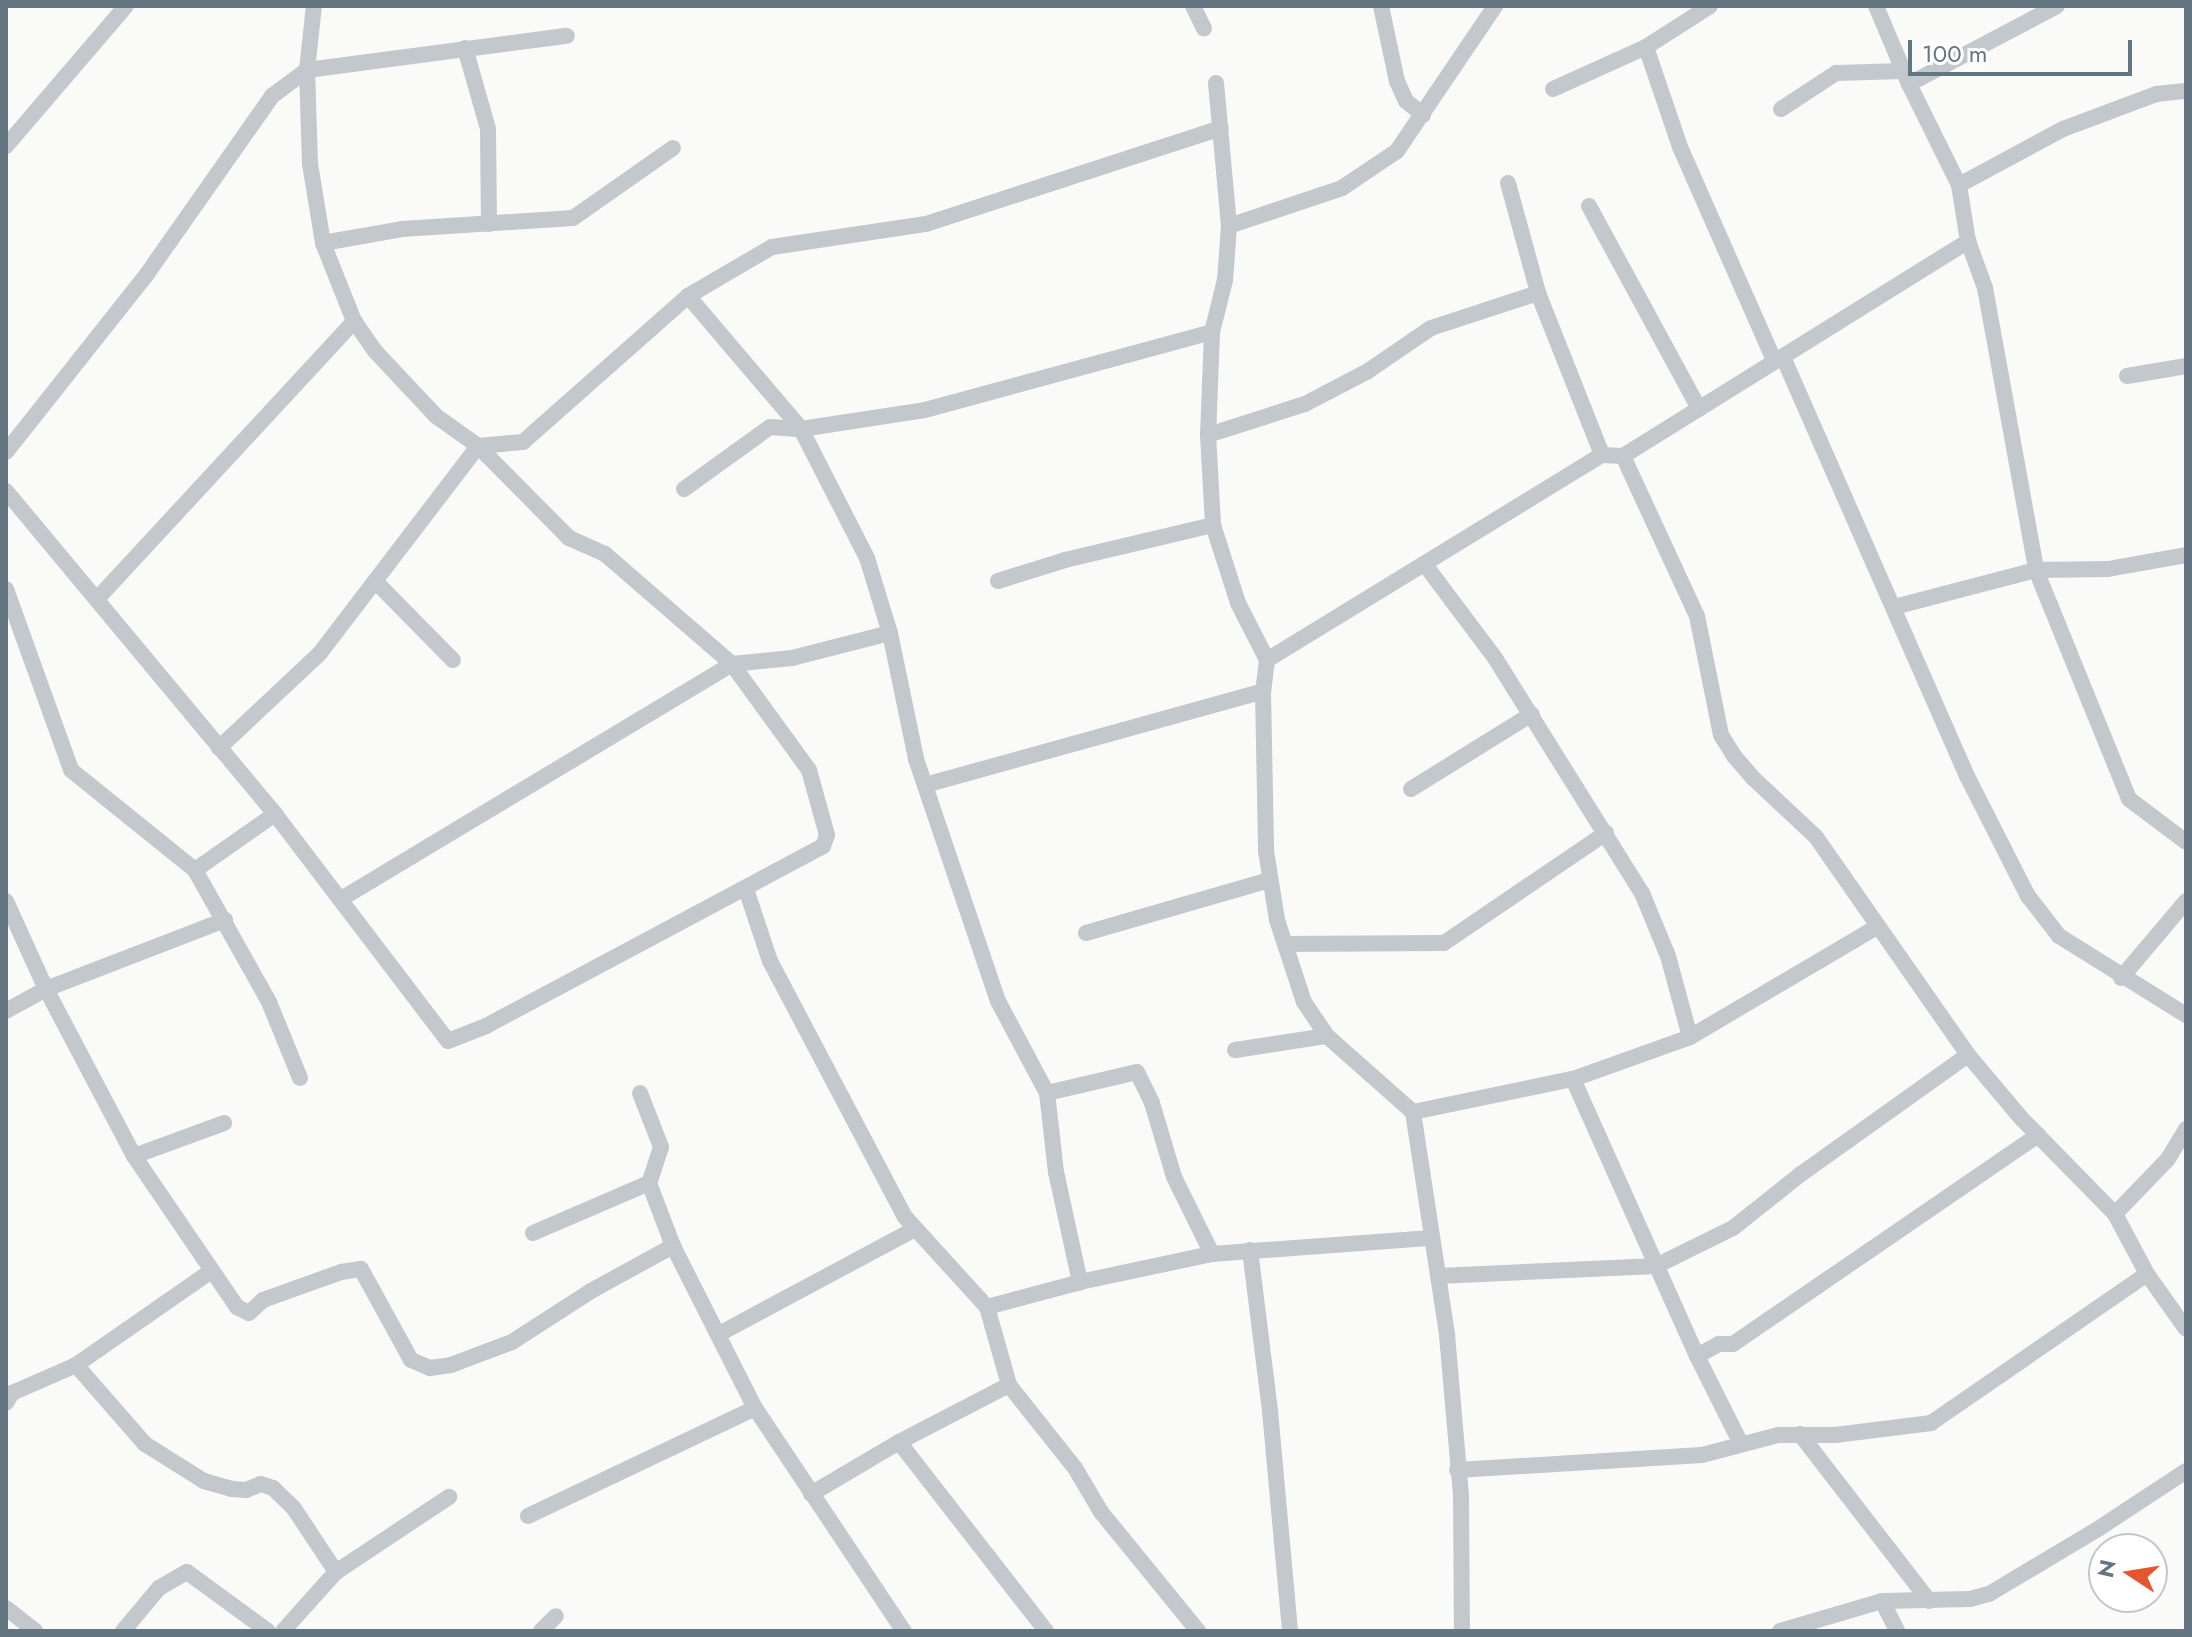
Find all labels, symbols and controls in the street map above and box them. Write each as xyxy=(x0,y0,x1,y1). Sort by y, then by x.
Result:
scale bar xyxy=(1912,24,2136,74)
text: 100 m xyxy=(1922,36,1988,71)
north arrow xyxy=(2088,1533,2168,1613)
text: N xyxy=(2089,1557,2124,1580)

